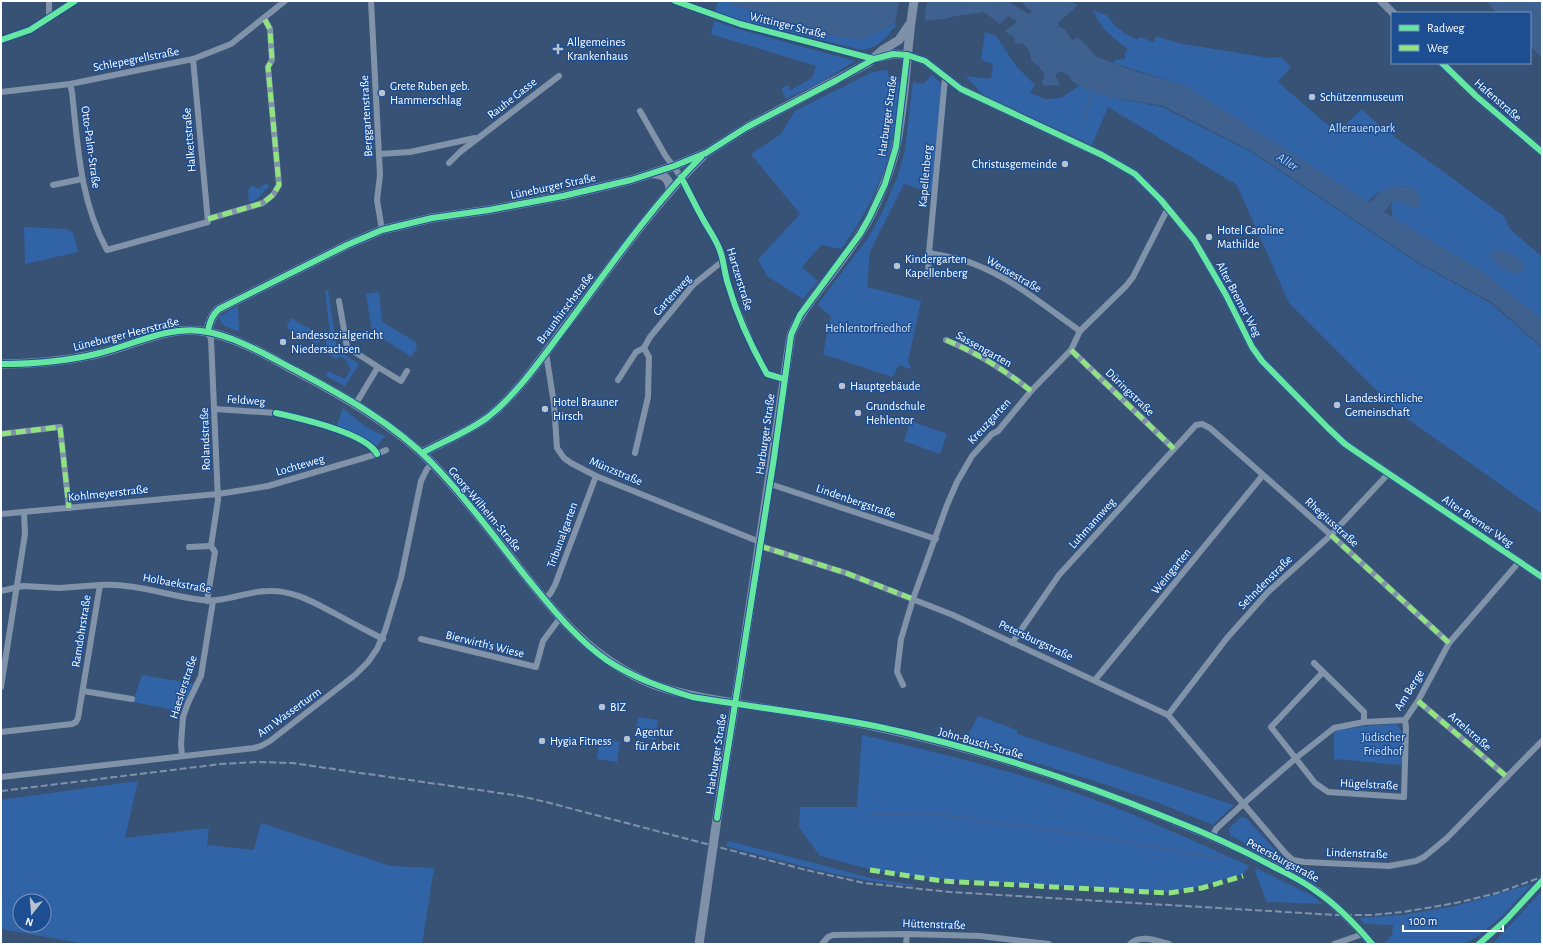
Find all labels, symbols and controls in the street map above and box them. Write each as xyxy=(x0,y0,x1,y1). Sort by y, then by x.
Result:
street label: Wittinger Straße xyxy=(748,10,828,40)
legend xyxy=(1391,12,1531,64)
text: Radweg xyxy=(1427,22,1464,34)
place label: Allgemeines Krankenhaus xyxy=(567,36,628,62)
text: Weg xyxy=(1427,42,1449,54)
marker: Allgemeines Krankenhaus xyxy=(552,43,564,55)
street label: Schlepegrellstraße xyxy=(92,45,180,73)
street label: Berggartenstraße xyxy=(358,75,374,157)
street label: Rauhe Gasse xyxy=(485,75,539,121)
street label: Harburger Straße xyxy=(875,75,899,157)
street label: Hafenstraße xyxy=(1472,76,1524,124)
place label: Grete Ruben geb. Hammerschlag xyxy=(390,80,470,106)
marker: Grete Ruben geb. Hammerschlag xyxy=(377,88,387,98)
place label: Schützenmuseum xyxy=(1320,91,1404,103)
marker: Schützenmuseum xyxy=(1307,92,1317,102)
street label: Otto-Palm-Straße xyxy=(79,105,103,189)
street label: Halkettstraße xyxy=(180,107,198,173)
park label: Allerauenpark xyxy=(1329,122,1396,134)
street label: Kapellenberg xyxy=(916,144,934,208)
water label: Aller xyxy=(1273,150,1301,174)
place label: Christusgemeinde xyxy=(972,158,1057,170)
marker: Christusgemeinde xyxy=(1060,159,1070,169)
street label: Lüneburger Straße xyxy=(509,171,597,201)
place label: Hotel Caroline Mathilde xyxy=(1217,224,1284,250)
marker: Hotel Caroline Mathilde xyxy=(1204,232,1214,242)
street label: Hartzerstraße xyxy=(725,246,755,312)
place label: Kindergarten Kapellenberg xyxy=(905,253,968,279)
street label: Wensestraße xyxy=(984,253,1044,295)
street label: Alter Bremer Weg xyxy=(1214,259,1264,339)
marker: Kindergarten Kapellenberg xyxy=(892,261,902,271)
street label: Braunhirschstraße xyxy=(534,270,596,346)
street label: Gartenweg xyxy=(651,272,694,318)
street label: Lüneburger Heerstraße xyxy=(72,315,180,353)
park label: Hehlentorfriedhof xyxy=(825,322,912,334)
place label: Landessozialgericht Niedersachsen xyxy=(291,329,383,355)
street label: Sassengarten xyxy=(954,329,1014,369)
marker: Landessozialgericht Niedersachsen xyxy=(278,337,288,347)
street label: Düringstraße xyxy=(1103,366,1157,418)
place label: Hauptgebäude xyxy=(850,380,920,392)
marker: Hauptgebäude xyxy=(837,381,847,391)
place label: Landeskirchliche Gemeinschaft xyxy=(1345,392,1423,418)
street label: Feldweg xyxy=(226,393,266,407)
street label: Harburger Straße xyxy=(753,393,777,475)
place label: Hotel Brauner Hirsch xyxy=(553,396,618,422)
street label: Kreuzgarten xyxy=(965,396,1013,446)
place label: Grundschule Hehlentor xyxy=(866,400,925,426)
marker: Landeskirchliche Gemeinschaft xyxy=(1332,400,1342,410)
marker: Hotel Brauner Hirsch xyxy=(540,404,550,414)
street label: Rolandstraße xyxy=(198,407,212,471)
marker: Grundschule Hehlentor xyxy=(853,408,863,418)
street label: Lochteweg xyxy=(274,452,326,478)
street label: Münzstraße xyxy=(588,455,644,487)
street label: Georg-Wilhelm-Straße xyxy=(446,464,524,554)
street label: Lindenbergstraße xyxy=(815,482,897,520)
street label: Kohlmeyerstraße xyxy=(67,483,149,504)
street label: Alter Bremer Weg xyxy=(1440,493,1516,549)
street label: Luhmannweg xyxy=(1066,495,1118,551)
street label: Rhegiusstraße xyxy=(1303,495,1361,549)
street label: Tribunalgarten xyxy=(545,500,579,570)
street label: Weingarten xyxy=(1149,546,1193,596)
street label: Sehndenstraße xyxy=(1236,553,1294,611)
street label: Holbaekstraße xyxy=(142,571,212,595)
street label: Ramdohrstraße xyxy=(69,594,93,668)
street label: Petersburgstraße xyxy=(997,618,1075,662)
street label: Bierwirth's Wiese xyxy=(444,628,526,660)
street label: Haeslerstraße xyxy=(167,654,199,720)
street label: Am Berge xyxy=(1392,668,1426,712)
street label: Am Wasserturm xyxy=(255,685,323,739)
place label: BIZ xyxy=(610,701,626,713)
marker: BIZ xyxy=(597,702,607,712)
street label: Artelstraße xyxy=(1446,709,1494,753)
street label: Harburger Straße xyxy=(704,713,728,795)
street label: John-Busch-Straße xyxy=(937,725,1025,761)
place label: Agentur für Arbeit xyxy=(635,726,680,752)
park label: Jüdischer Friedhof xyxy=(1361,731,1405,757)
marker: Agentur für Arbeit xyxy=(622,734,632,744)
place label: Hygia Fitness xyxy=(550,735,612,748)
marker: Hygia Fitness xyxy=(537,736,547,746)
street label: Hügelstraße xyxy=(1340,776,1398,792)
street label: Petersburgstraße xyxy=(1245,836,1321,884)
street label: Lindenstraße xyxy=(1326,846,1388,860)
north arrow xyxy=(12,893,52,933)
scale bar xyxy=(1403,907,1503,933)
text: 100 m xyxy=(1409,915,1437,927)
text: N xyxy=(24,916,34,928)
street label: Hüttenstraße xyxy=(902,917,966,931)

